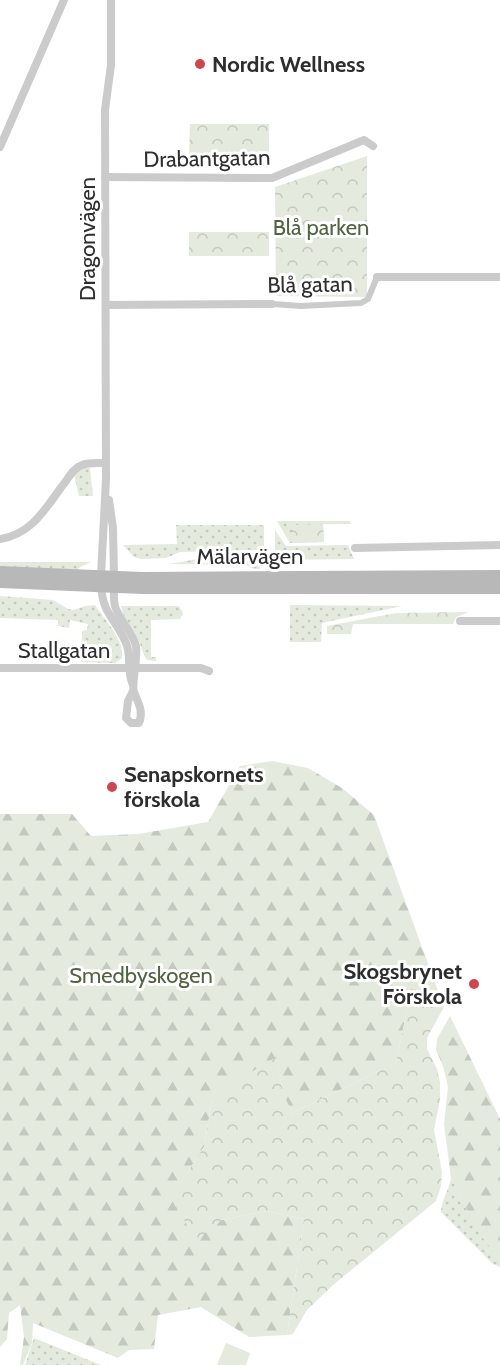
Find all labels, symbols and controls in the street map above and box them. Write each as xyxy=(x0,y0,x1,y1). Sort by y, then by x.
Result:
place label: Nordic Wellness xyxy=(212,51,365,78)
marker: Nordic Wellness xyxy=(193,57,207,71)
street label: Drabantgatan xyxy=(143,144,271,173)
street label: Dragonvägen xyxy=(74,177,101,301)
park label: Blå parken xyxy=(273,214,369,241)
street label: Blå gatan xyxy=(267,270,353,299)
street label: Mälarvägen xyxy=(197,543,303,570)
street label: Stallgatan xyxy=(18,637,110,664)
place label: Senapskornets förskola xyxy=(124,761,263,813)
marker: Senapskornets förskola xyxy=(105,780,119,794)
place label: Skogsbrynet Förskola xyxy=(344,958,462,1010)
park label: Smedbyskogen xyxy=(69,962,213,989)
marker: Skogsbrynet Förskola xyxy=(467,977,481,991)

